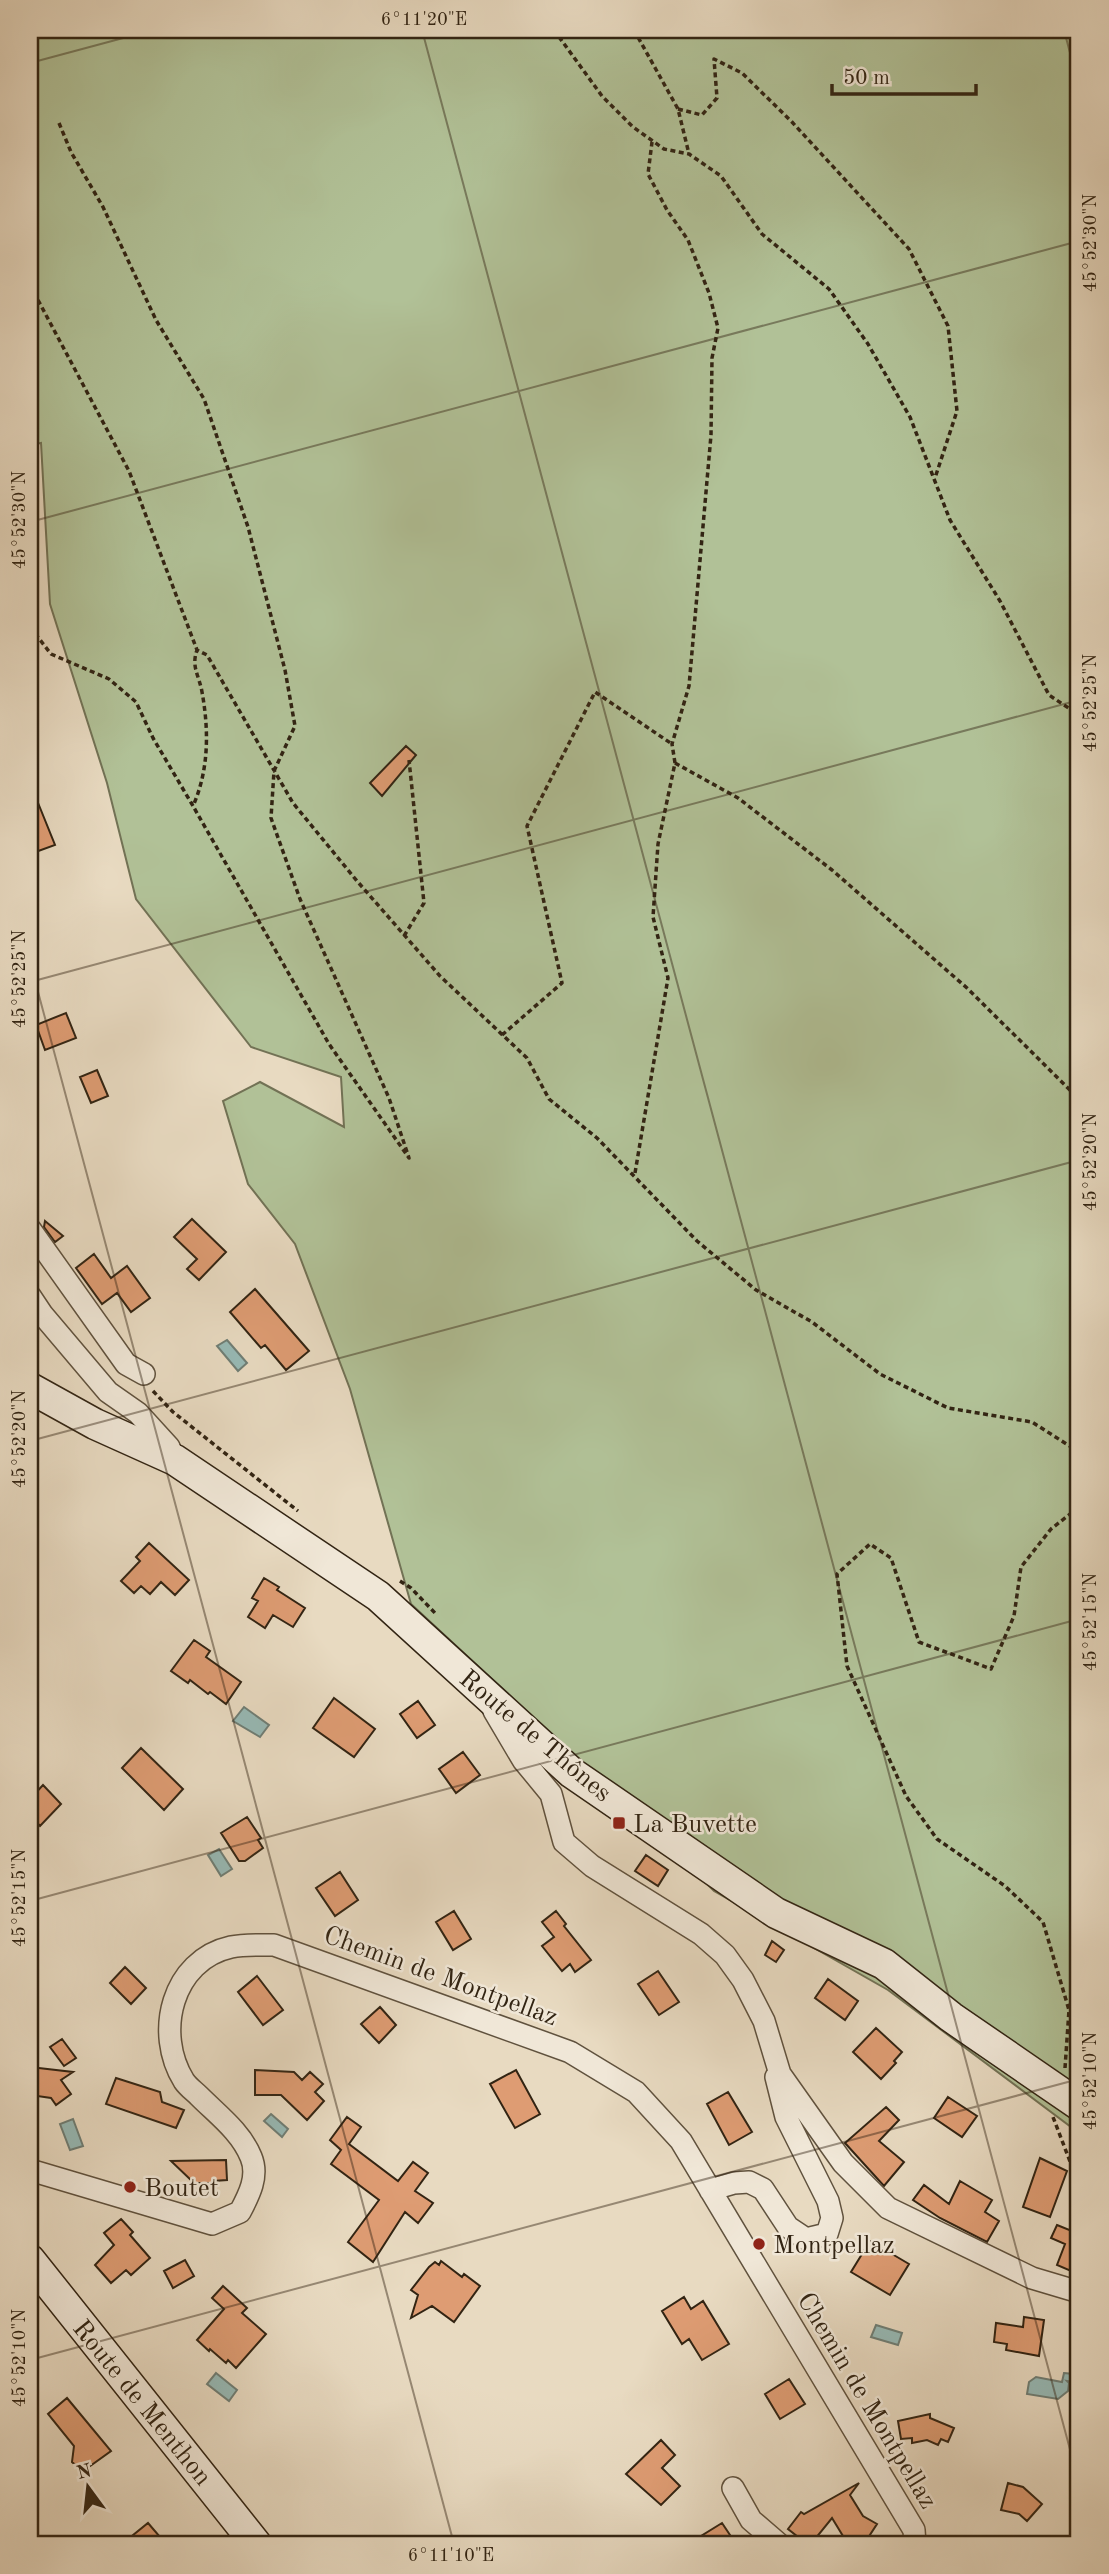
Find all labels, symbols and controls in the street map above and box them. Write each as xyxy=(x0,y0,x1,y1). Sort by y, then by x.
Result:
text: 6°11'20"E xyxy=(381,11,467,29)
scale bar xyxy=(832,52,976,96)
text: 50 m xyxy=(843,68,890,89)
text: 45°52'30"N xyxy=(1082,194,1100,292)
text: 45°52'30"N xyxy=(11,471,29,569)
text: 45°52'25"N xyxy=(1082,654,1100,752)
text: 45°52'25"N xyxy=(11,930,29,1028)
text: 45°52'20"N xyxy=(1082,1113,1100,1211)
text: 45°52'20"N xyxy=(11,1390,29,1488)
text: 45°52'15"N xyxy=(1082,1573,1100,1671)
street label: Route de Thônes xyxy=(454,1666,616,1807)
place label: La Buvette xyxy=(633,1812,757,1838)
marker: La Buvette xyxy=(611,1815,627,1831)
text: 45°52'15"N xyxy=(11,1849,29,1947)
street label: Chemin de Montpellaz xyxy=(320,1922,561,2031)
text: 45°52'10"N xyxy=(1082,2032,1100,2130)
place label: Boutet xyxy=(144,2176,219,2202)
marker: Boutet xyxy=(122,2179,138,2195)
place label: Montpellaz xyxy=(773,2233,895,2259)
marker: Montpellaz xyxy=(751,2236,767,2252)
street label: Chemin de Montpellaz xyxy=(792,2289,941,2514)
text: 45°52'10"N xyxy=(11,2309,29,2407)
street label: Route de Menthon xyxy=(67,2316,216,2491)
north arrow xyxy=(52,2452,122,2522)
text: N xyxy=(75,2462,94,2484)
text: 6°11'10"E xyxy=(408,2547,494,2565)

